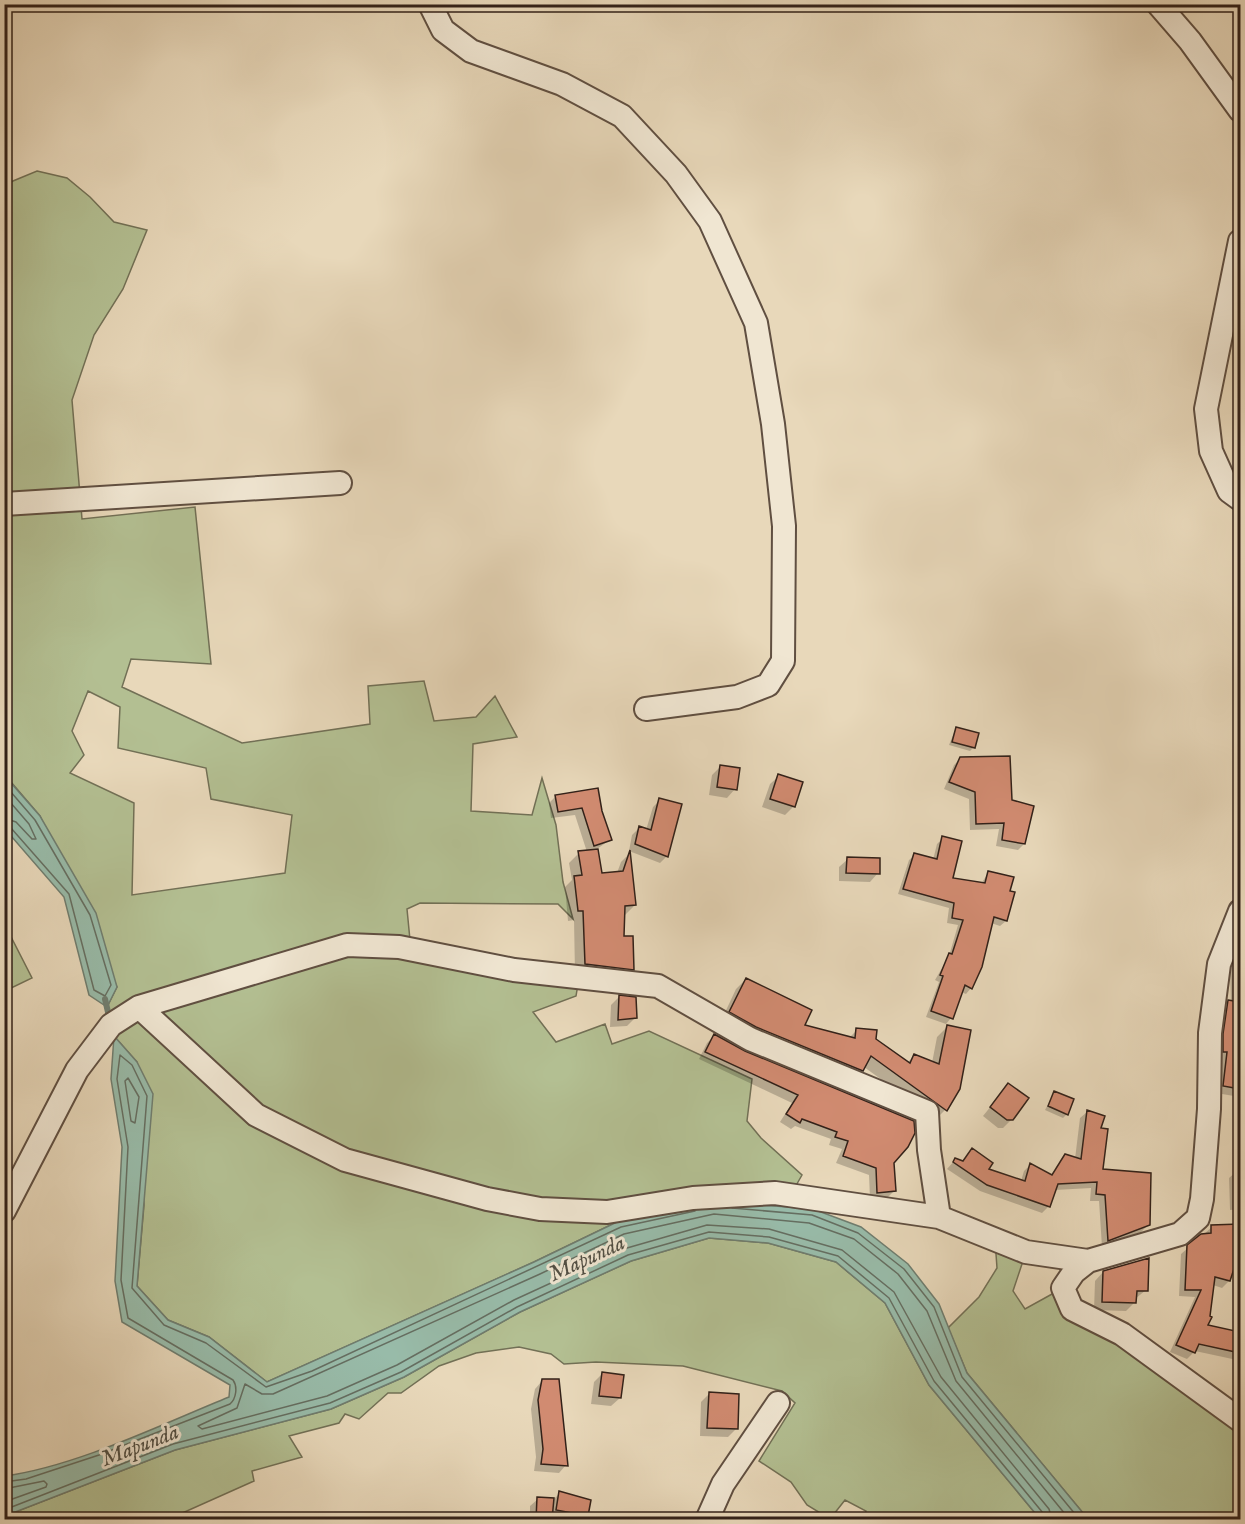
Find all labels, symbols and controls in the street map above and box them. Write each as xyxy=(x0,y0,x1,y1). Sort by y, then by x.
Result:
water label: Mapunda xyxy=(544,1229,630,1289)
water label: Mapunda xyxy=(97,1418,183,1474)

